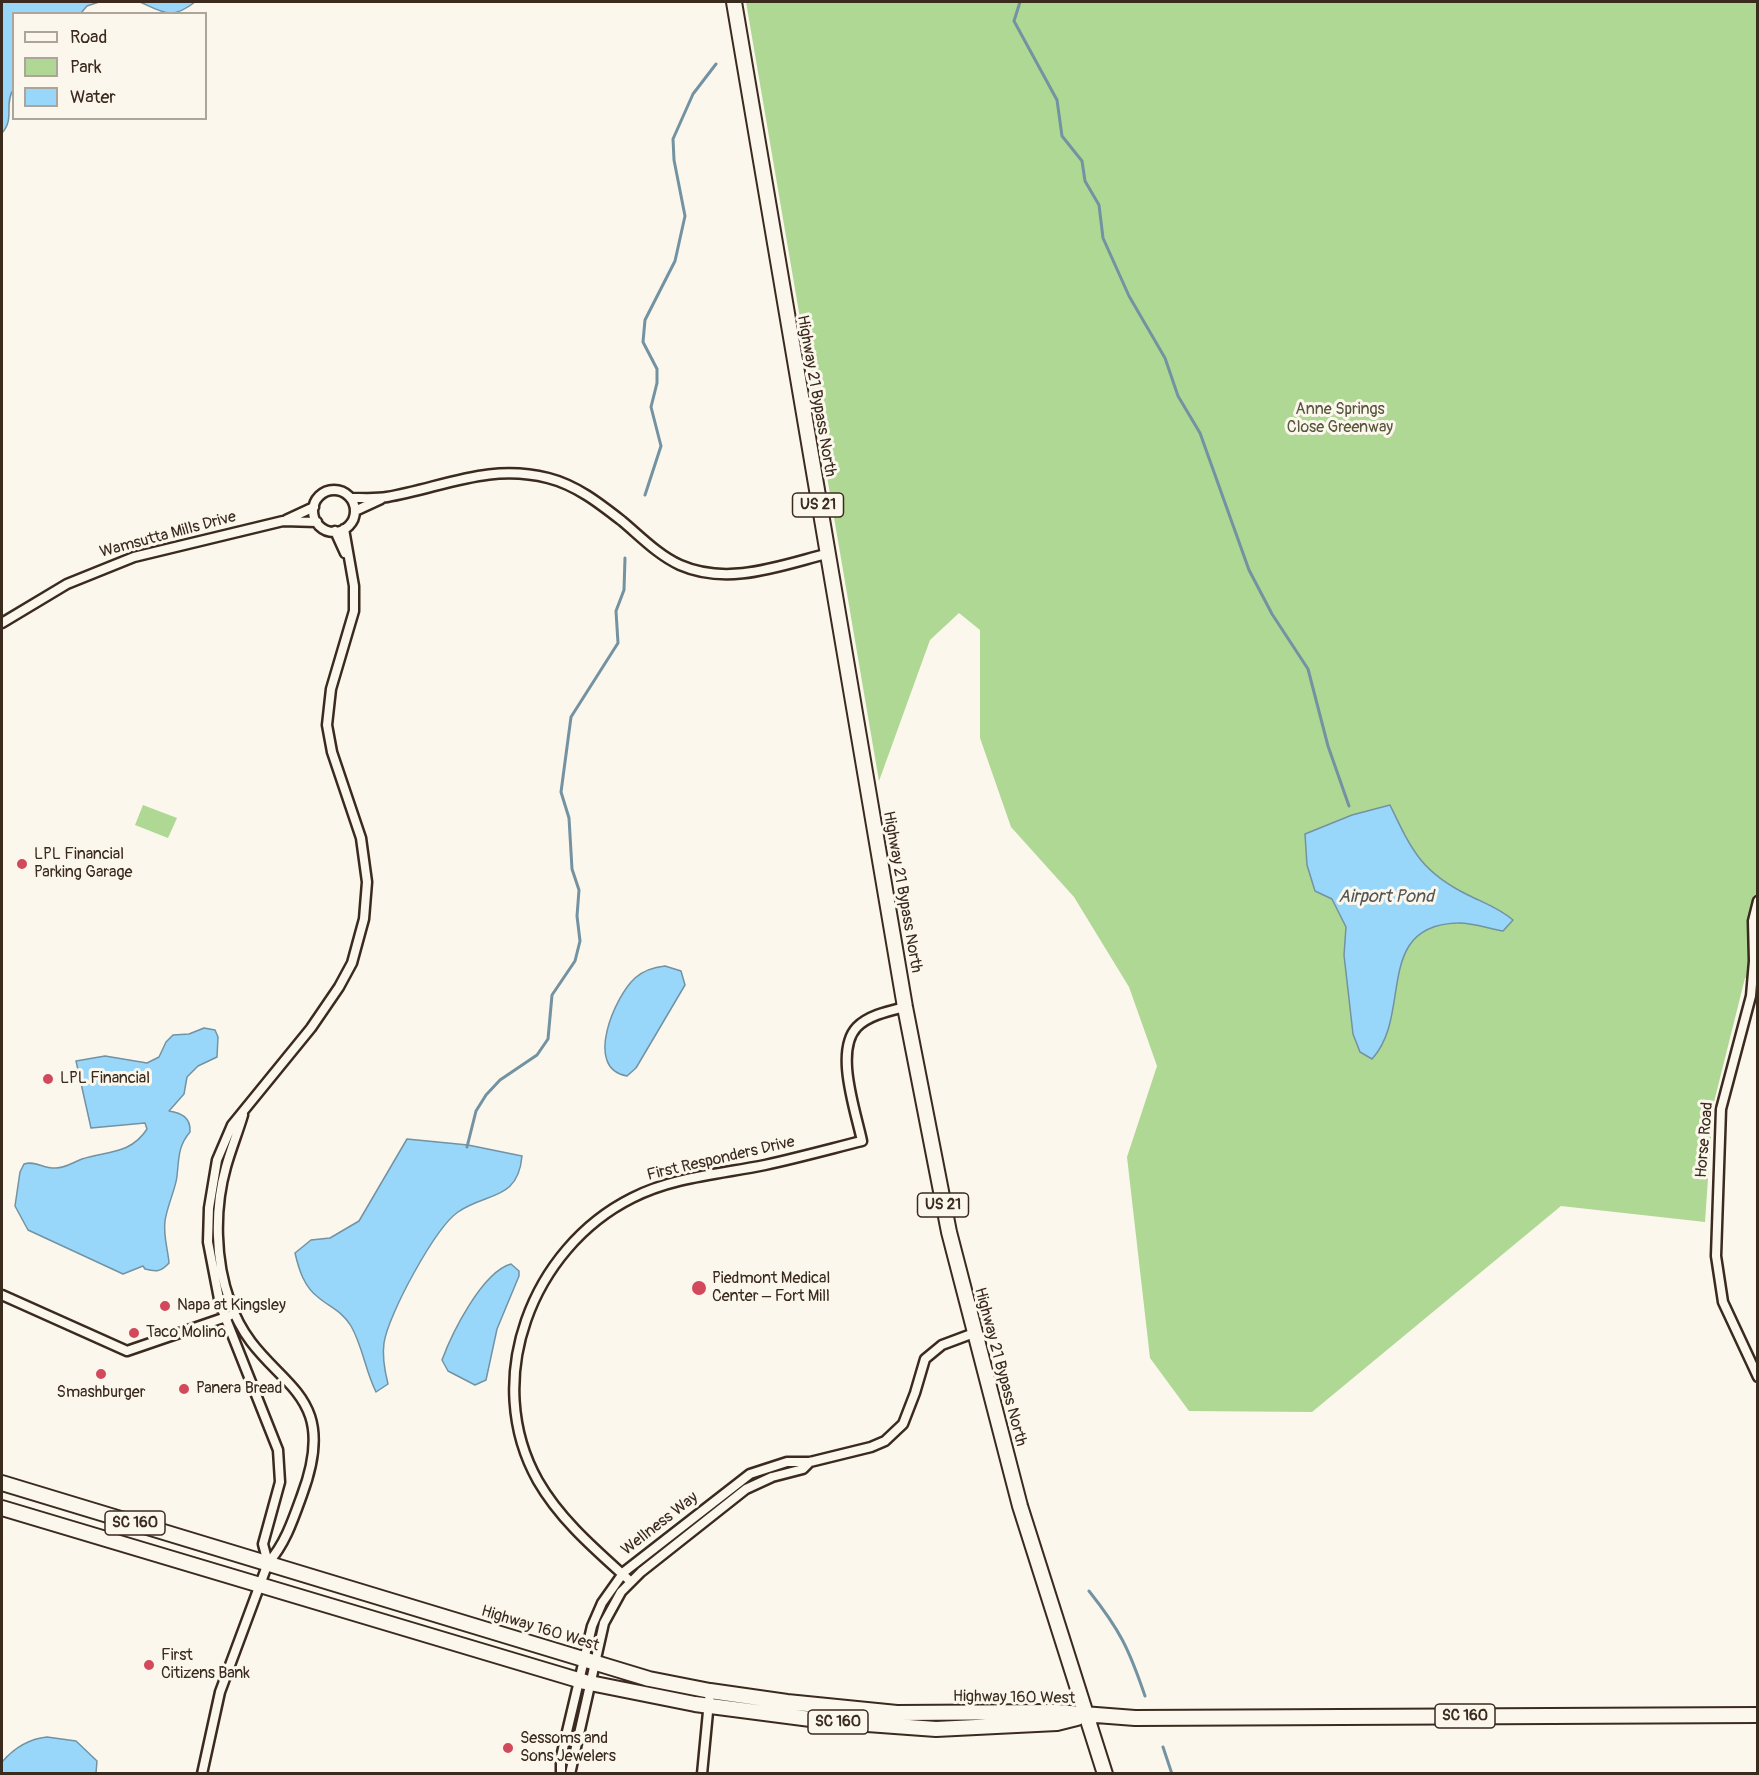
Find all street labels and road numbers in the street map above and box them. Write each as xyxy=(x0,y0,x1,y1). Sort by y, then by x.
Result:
street label: Highway 21 Bypass North xyxy=(792,314,840,478)
road number: US 21 xyxy=(792,493,844,517)
street label: Wamsutta Mills Drive xyxy=(98,508,238,562)
street label: Highway 21 Bypass North xyxy=(878,810,926,974)
street label: Horse Road xyxy=(1692,1101,1718,1179)
street label: First Responders Drive xyxy=(645,1133,797,1185)
road number: US 21 xyxy=(918,1193,968,1217)
street label: Highway 21 Bypass North xyxy=(970,1285,1030,1449)
street label: Wellness Way xyxy=(618,1488,702,1560)
road number: SC 160 xyxy=(105,1511,165,1535)
street label: Highway 160 West xyxy=(479,1602,601,1656)
street label: Highway 160 West xyxy=(953,1687,1075,1709)
road number: SC 160 xyxy=(1435,1704,1495,1728)
road number: SC 160 xyxy=(808,1710,868,1734)

